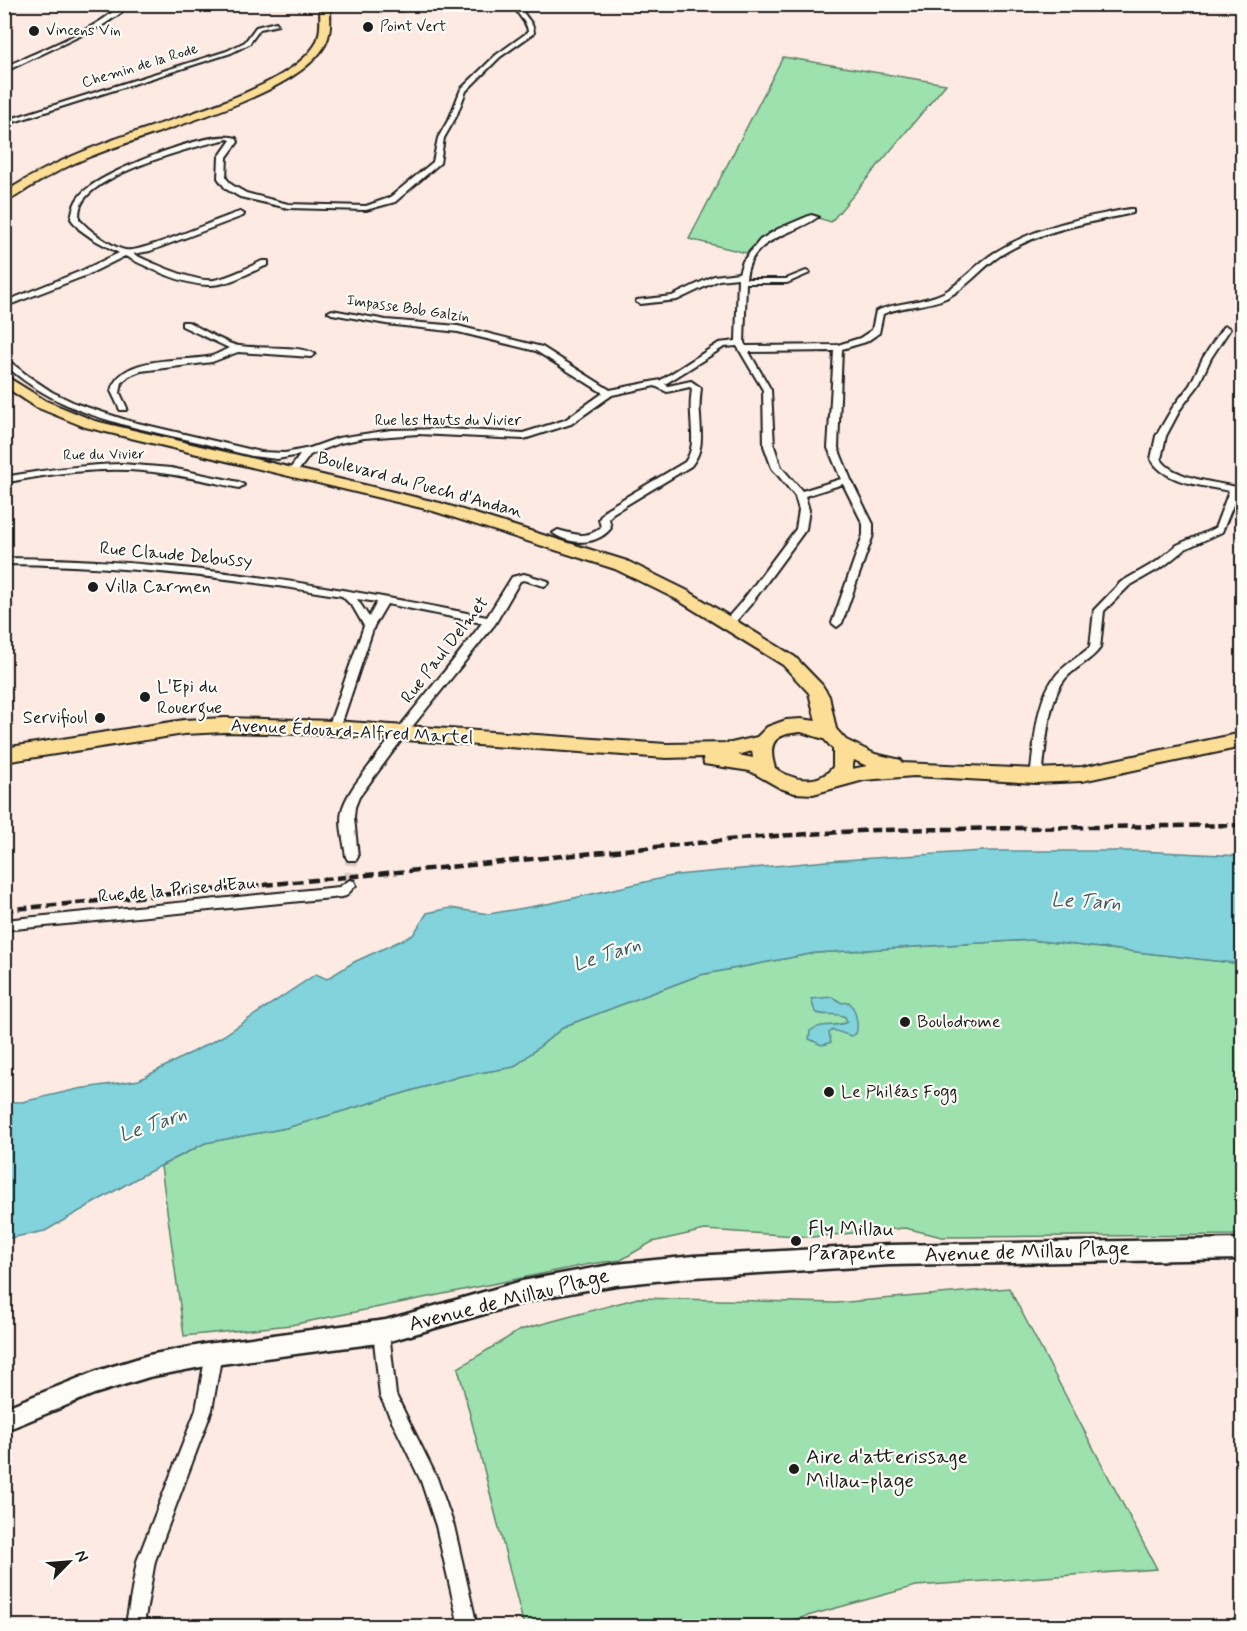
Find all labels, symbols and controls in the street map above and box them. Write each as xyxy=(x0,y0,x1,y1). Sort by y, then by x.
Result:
place label: Point Vert xyxy=(380,17,446,37)
marker: Point Vert xyxy=(361,20,375,34)
place label: Vincens Vin xyxy=(46,21,121,41)
marker: Vincens Vin xyxy=(27,24,41,38)
street label: Chemin de la Rode xyxy=(79,39,201,93)
street label: Impasse Bob Galzin xyxy=(345,290,471,328)
street label: Rue les Hauts du Vivier xyxy=(375,411,521,431)
street label: Rue du Vivier xyxy=(63,444,145,466)
street label: Boulevard du Puech d'Andan xyxy=(315,446,525,524)
street label: Rue Claude Debussy xyxy=(99,536,253,574)
place label: Villa Carmen xyxy=(105,575,211,599)
marker: Villa Carmen xyxy=(86,580,100,594)
street label: Rue Paul Delmet xyxy=(396,592,494,708)
place label: L'Epi du Rouergue xyxy=(157,675,222,722)
marker: L'Epi du Rouergue xyxy=(138,690,152,704)
place label: Servifioul xyxy=(23,706,88,730)
marker: Servifioul xyxy=(93,711,107,725)
street label: Avenue Édouard-Alfred Martel xyxy=(230,714,474,750)
street label: Rue de la Prise d'Eau xyxy=(97,871,257,909)
water label: Le Tarn xyxy=(1050,887,1122,917)
water label: Le Tarn xyxy=(570,931,644,979)
place label: Boulodrome xyxy=(917,1010,1001,1034)
marker: Boulodrome xyxy=(898,1015,912,1029)
place label: Le Philéas Fogg xyxy=(841,1080,957,1105)
marker: Le Philéas Fogg xyxy=(822,1085,836,1099)
water label: Le Tarn xyxy=(116,1101,190,1149)
place label: Fly Millau Parapente xyxy=(808,1215,896,1267)
marker: Fly Millau Parapente xyxy=(789,1234,803,1248)
street label: Avenue de Millau Plage xyxy=(924,1234,1130,1271)
street label: Avenue de Millau Plage xyxy=(406,1262,612,1339)
place label: Aire d'atterissage Millau-plage xyxy=(806,1443,968,1496)
marker: Aire d'atterissage Millau-plage xyxy=(787,1462,801,1476)
north arrow xyxy=(39,1532,99,1592)
text: N xyxy=(69,1547,93,1566)

